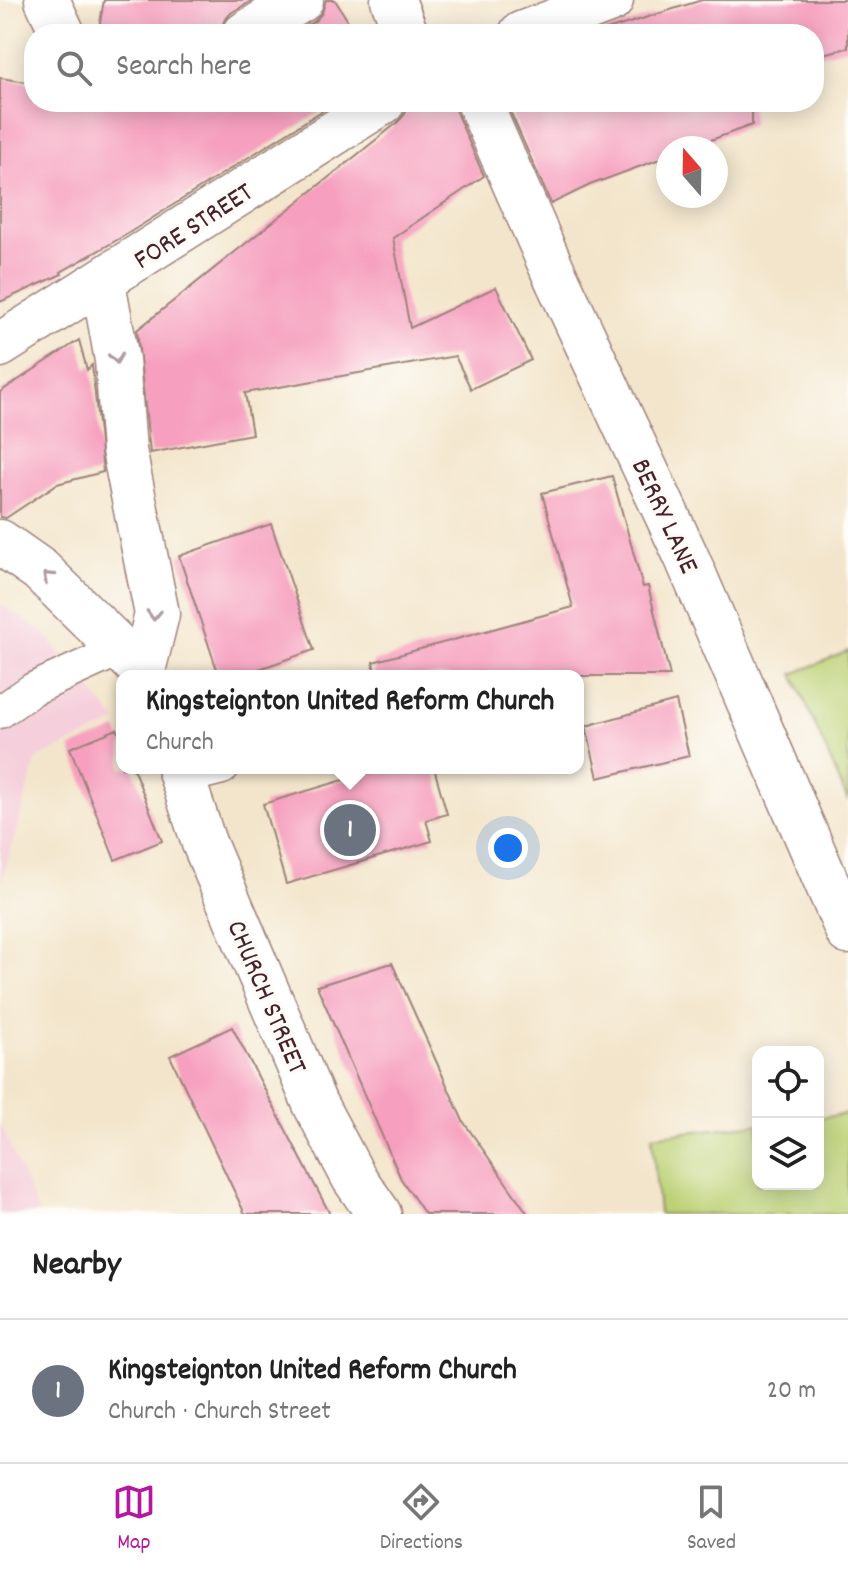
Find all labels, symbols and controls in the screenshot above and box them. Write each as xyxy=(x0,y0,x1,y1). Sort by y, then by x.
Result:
search box xyxy=(24,24,824,112)
icon: search xyxy=(52,46,96,90)
text: Search here xyxy=(116,47,252,90)
north arrow xyxy=(656,136,728,208)
street label: FORE STREET xyxy=(127,175,262,282)
one-way arrow xyxy=(107,352,124,365)
street label: BERRY LANE xyxy=(618,453,707,582)
one-way arrow xyxy=(42,573,57,587)
one-way arrow xyxy=(146,609,163,621)
popup xyxy=(116,670,584,774)
text: Kingsteignton United Reform Church xyxy=(146,682,554,725)
text: Church xyxy=(146,725,214,762)
pin: 1 xyxy=(324,800,376,860)
your location xyxy=(488,828,528,868)
street label: CHURCH STREET xyxy=(214,915,315,1081)
map controls xyxy=(752,1046,824,1190)
button: locate xyxy=(752,1046,824,1118)
button: layers xyxy=(752,1118,824,1190)
text: Nearby xyxy=(32,1242,121,1291)
text: Kingsteignton United Reform Church xyxy=(108,1351,517,1394)
text: 1 xyxy=(55,1373,61,1410)
text: 20 m xyxy=(767,1373,816,1410)
text: Church · Church Street xyxy=(108,1394,331,1431)
tab: Map xyxy=(112,1480,156,1559)
tab: Directions xyxy=(380,1480,463,1559)
tab: Saved xyxy=(687,1480,736,1559)

